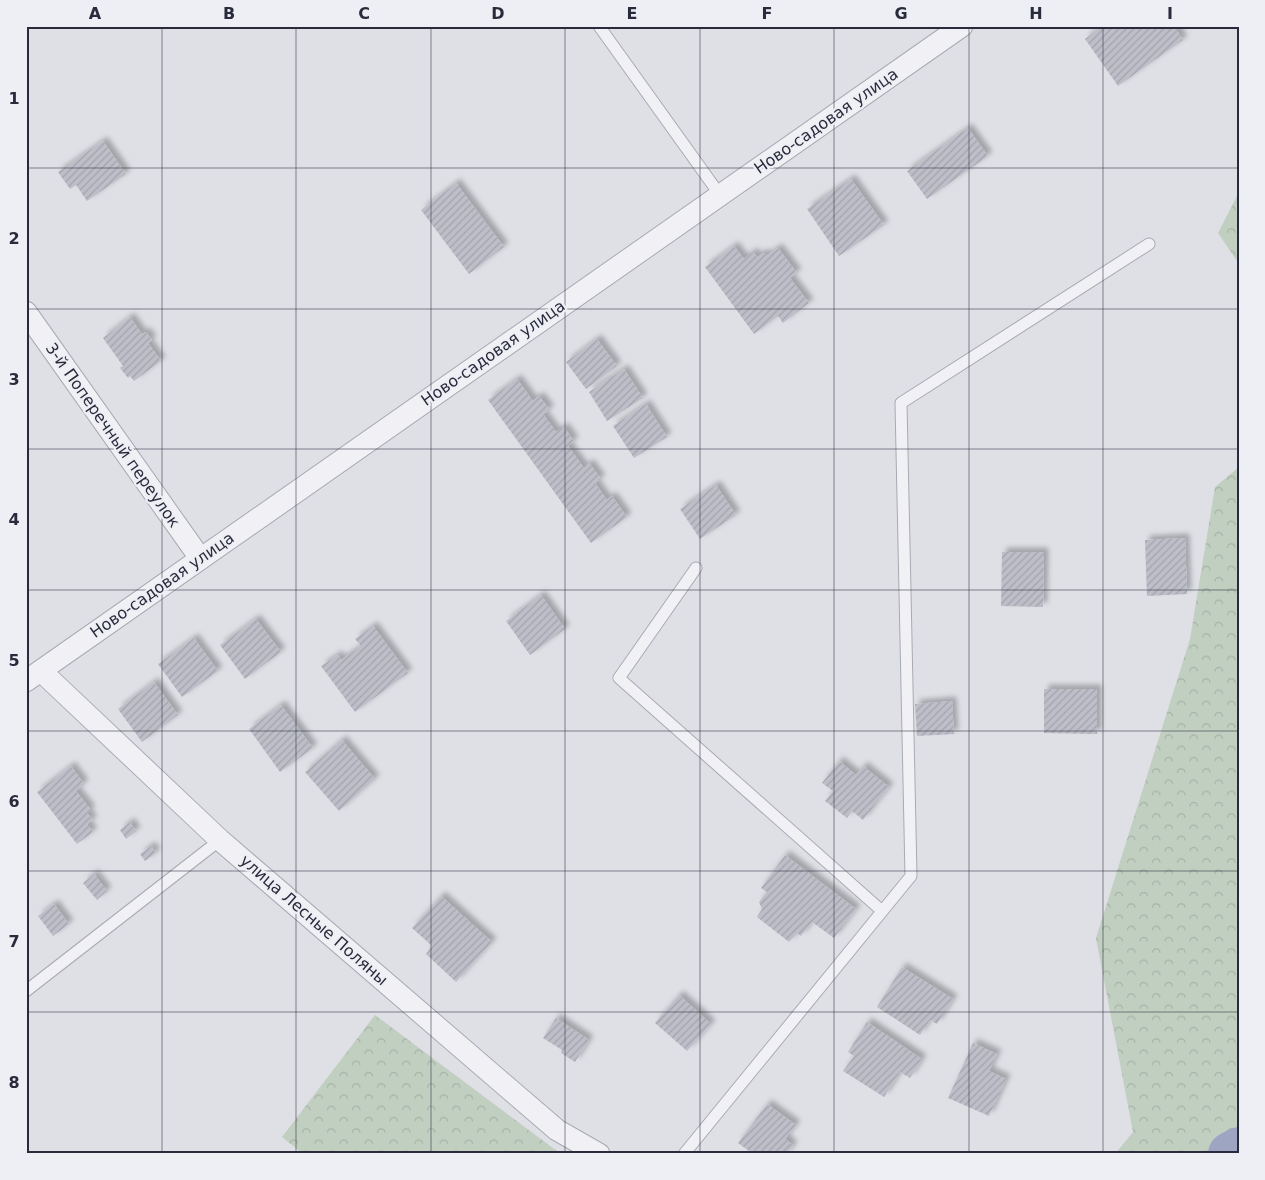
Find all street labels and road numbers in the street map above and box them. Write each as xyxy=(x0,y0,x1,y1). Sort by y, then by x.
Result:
street label: Ново-садовая улица xyxy=(751,64,901,178)
street label: Ново-садовая улица xyxy=(418,296,568,410)
street label: 3-й Поперечный переулок xyxy=(42,339,184,531)
street label: Ново-садовая улица xyxy=(87,528,237,642)
street label: улица Лесные Поляны xyxy=(236,851,392,989)

